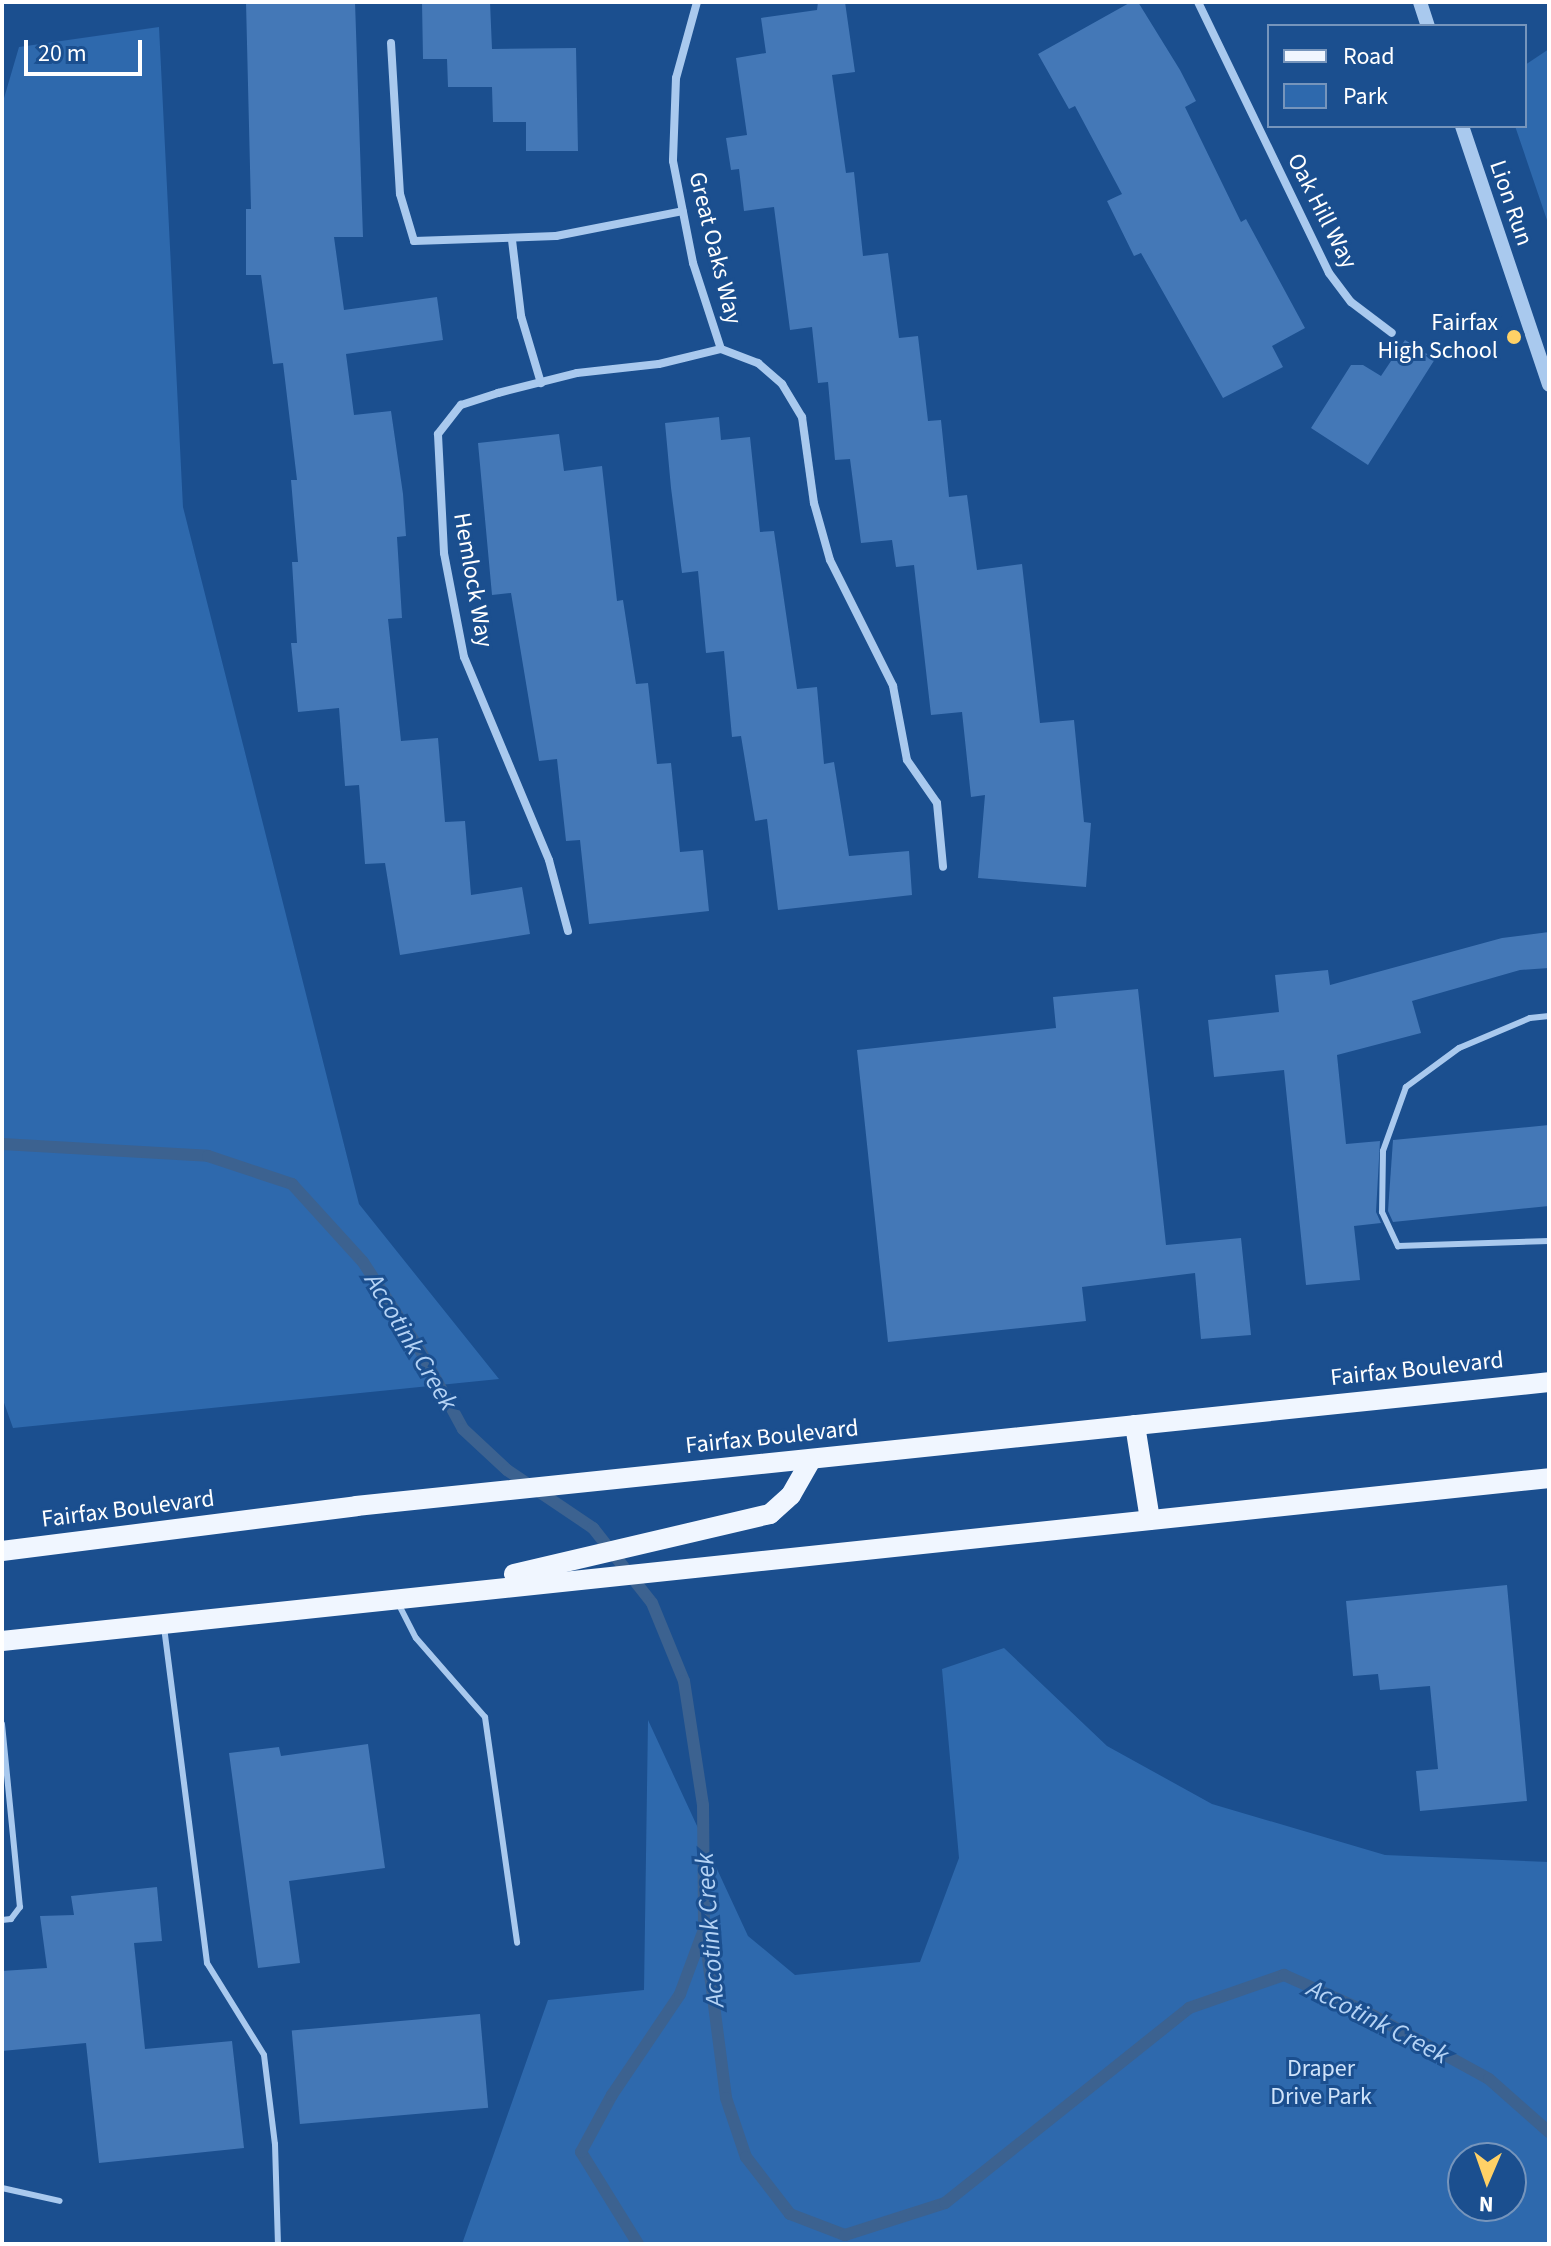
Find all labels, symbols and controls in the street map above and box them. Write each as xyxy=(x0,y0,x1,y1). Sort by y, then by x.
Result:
scale bar xyxy=(28,24,146,74)
legend xyxy=(1267,24,1527,128)
text: 20 m xyxy=(38,36,87,71)
text: Road xyxy=(1343,39,1395,74)
text: Park xyxy=(1343,79,1388,114)
street label: Oak Hill Way xyxy=(1281,149,1363,273)
street label: Lion Run xyxy=(1483,157,1539,249)
street label: Great Oaks Way xyxy=(682,169,748,327)
place label: Fairfax High School xyxy=(1378,309,1498,365)
marker: Fairfax High School xyxy=(1505,328,1523,346)
street label: Hemlock Way xyxy=(447,511,499,649)
water label: Accotink Creek xyxy=(358,1268,464,1416)
street label: Fairfax Boulevard xyxy=(1329,1346,1505,1392)
street label: Fairfax Boulevard xyxy=(684,1414,860,1460)
street label: Fairfax Boulevard xyxy=(40,1484,216,1534)
water label: Accotink Creek xyxy=(689,1852,731,2008)
water label: Accotink Creek xyxy=(1302,1973,1454,2071)
park label: Draper Drive Park xyxy=(1270,2055,1372,2111)
north arrow xyxy=(1447,2142,1527,2222)
text: N xyxy=(1478,2188,1494,2220)

